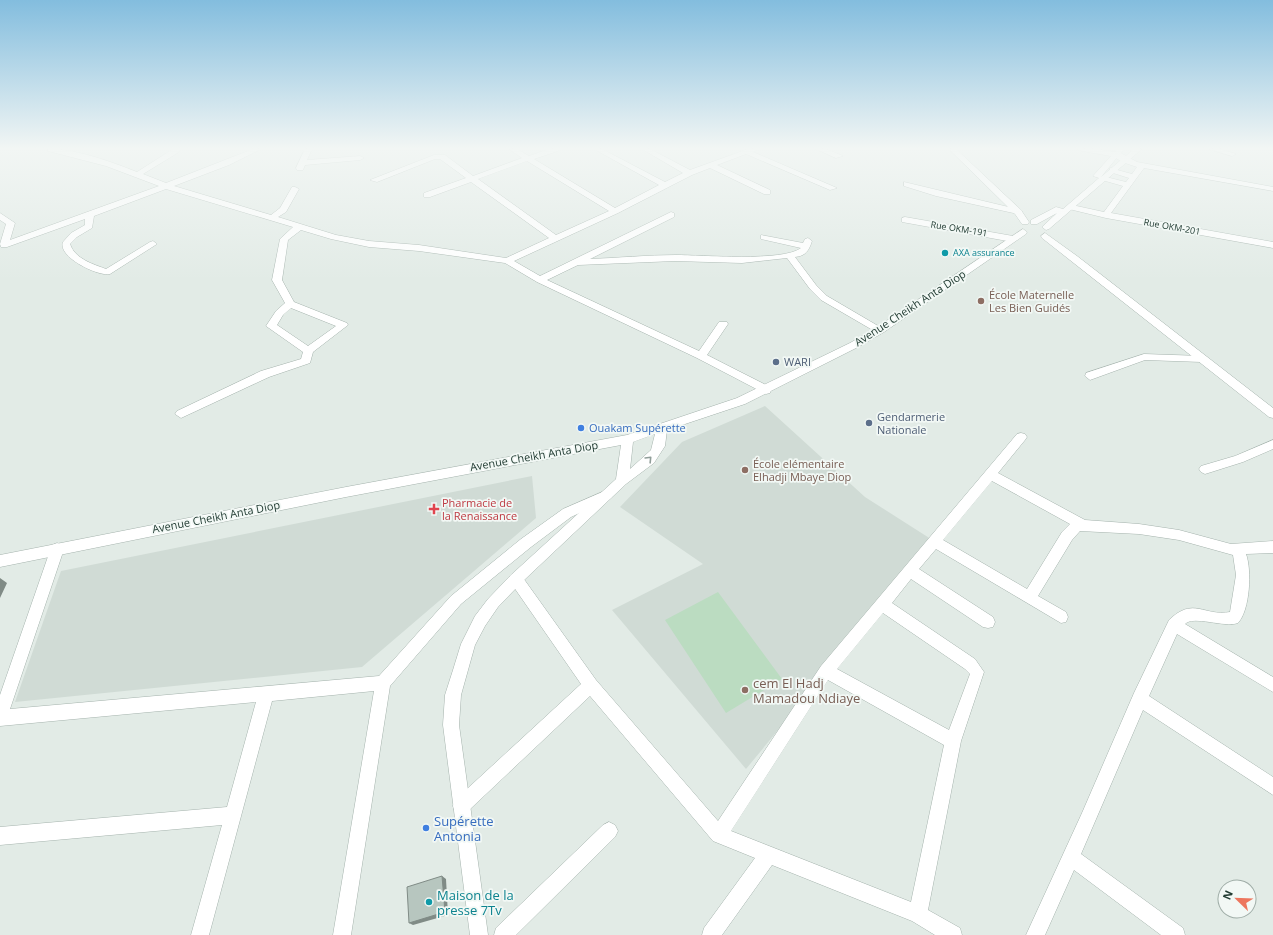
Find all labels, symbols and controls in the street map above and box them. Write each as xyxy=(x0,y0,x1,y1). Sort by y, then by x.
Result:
street label: Rue OKM-201 xyxy=(1143,215,1201,238)
street label: Rue OKM-191 xyxy=(930,218,988,239)
place label: AXA assurance xyxy=(953,246,1015,259)
marker: AXA assurance xyxy=(940,248,950,258)
street label: Avenue Cheikh Anta Diop xyxy=(851,266,968,349)
place label: École Maternelle Les Bien Guidés xyxy=(989,287,1074,315)
marker: École Maternelle Les Bien Guidés xyxy=(976,296,986,306)
place label: WARI xyxy=(784,354,811,369)
marker: WARI xyxy=(771,357,781,367)
place label: Gendarmerie Nationale xyxy=(877,409,945,437)
marker: Gendarmerie Nationale xyxy=(864,418,874,428)
place label: Ouakam Supérette xyxy=(589,420,686,435)
marker: Ouakam Supérette xyxy=(576,423,586,433)
street label: Avenue Cheikh Anta Diop xyxy=(469,437,599,474)
one-way arrow xyxy=(644,456,652,464)
place label: École elémentaire Elhadji Mbaye Diop xyxy=(753,456,852,484)
marker: École elémentaire Elhadji Mbaye Diop xyxy=(740,465,750,475)
place label: Pharmacie de la Renaissance xyxy=(442,495,517,523)
street label: Avenue Cheikh Anta Diop xyxy=(151,497,281,536)
marker: Pharmacie de la Renaissance xyxy=(429,504,439,514)
place label: cem El Hadj Mamadou Ndiaye xyxy=(753,674,860,707)
marker: cem El Hadj Mamadou Ndiaye xyxy=(740,685,750,695)
place label: Supérette Antonia xyxy=(434,812,494,845)
marker: Supérette Antonia xyxy=(421,823,431,833)
north arrow xyxy=(1217,879,1257,919)
place label: Maison de la presse 7Tv xyxy=(437,886,514,919)
text: N xyxy=(1219,888,1236,902)
marker: Maison de la presse 7Tv xyxy=(424,897,434,907)

